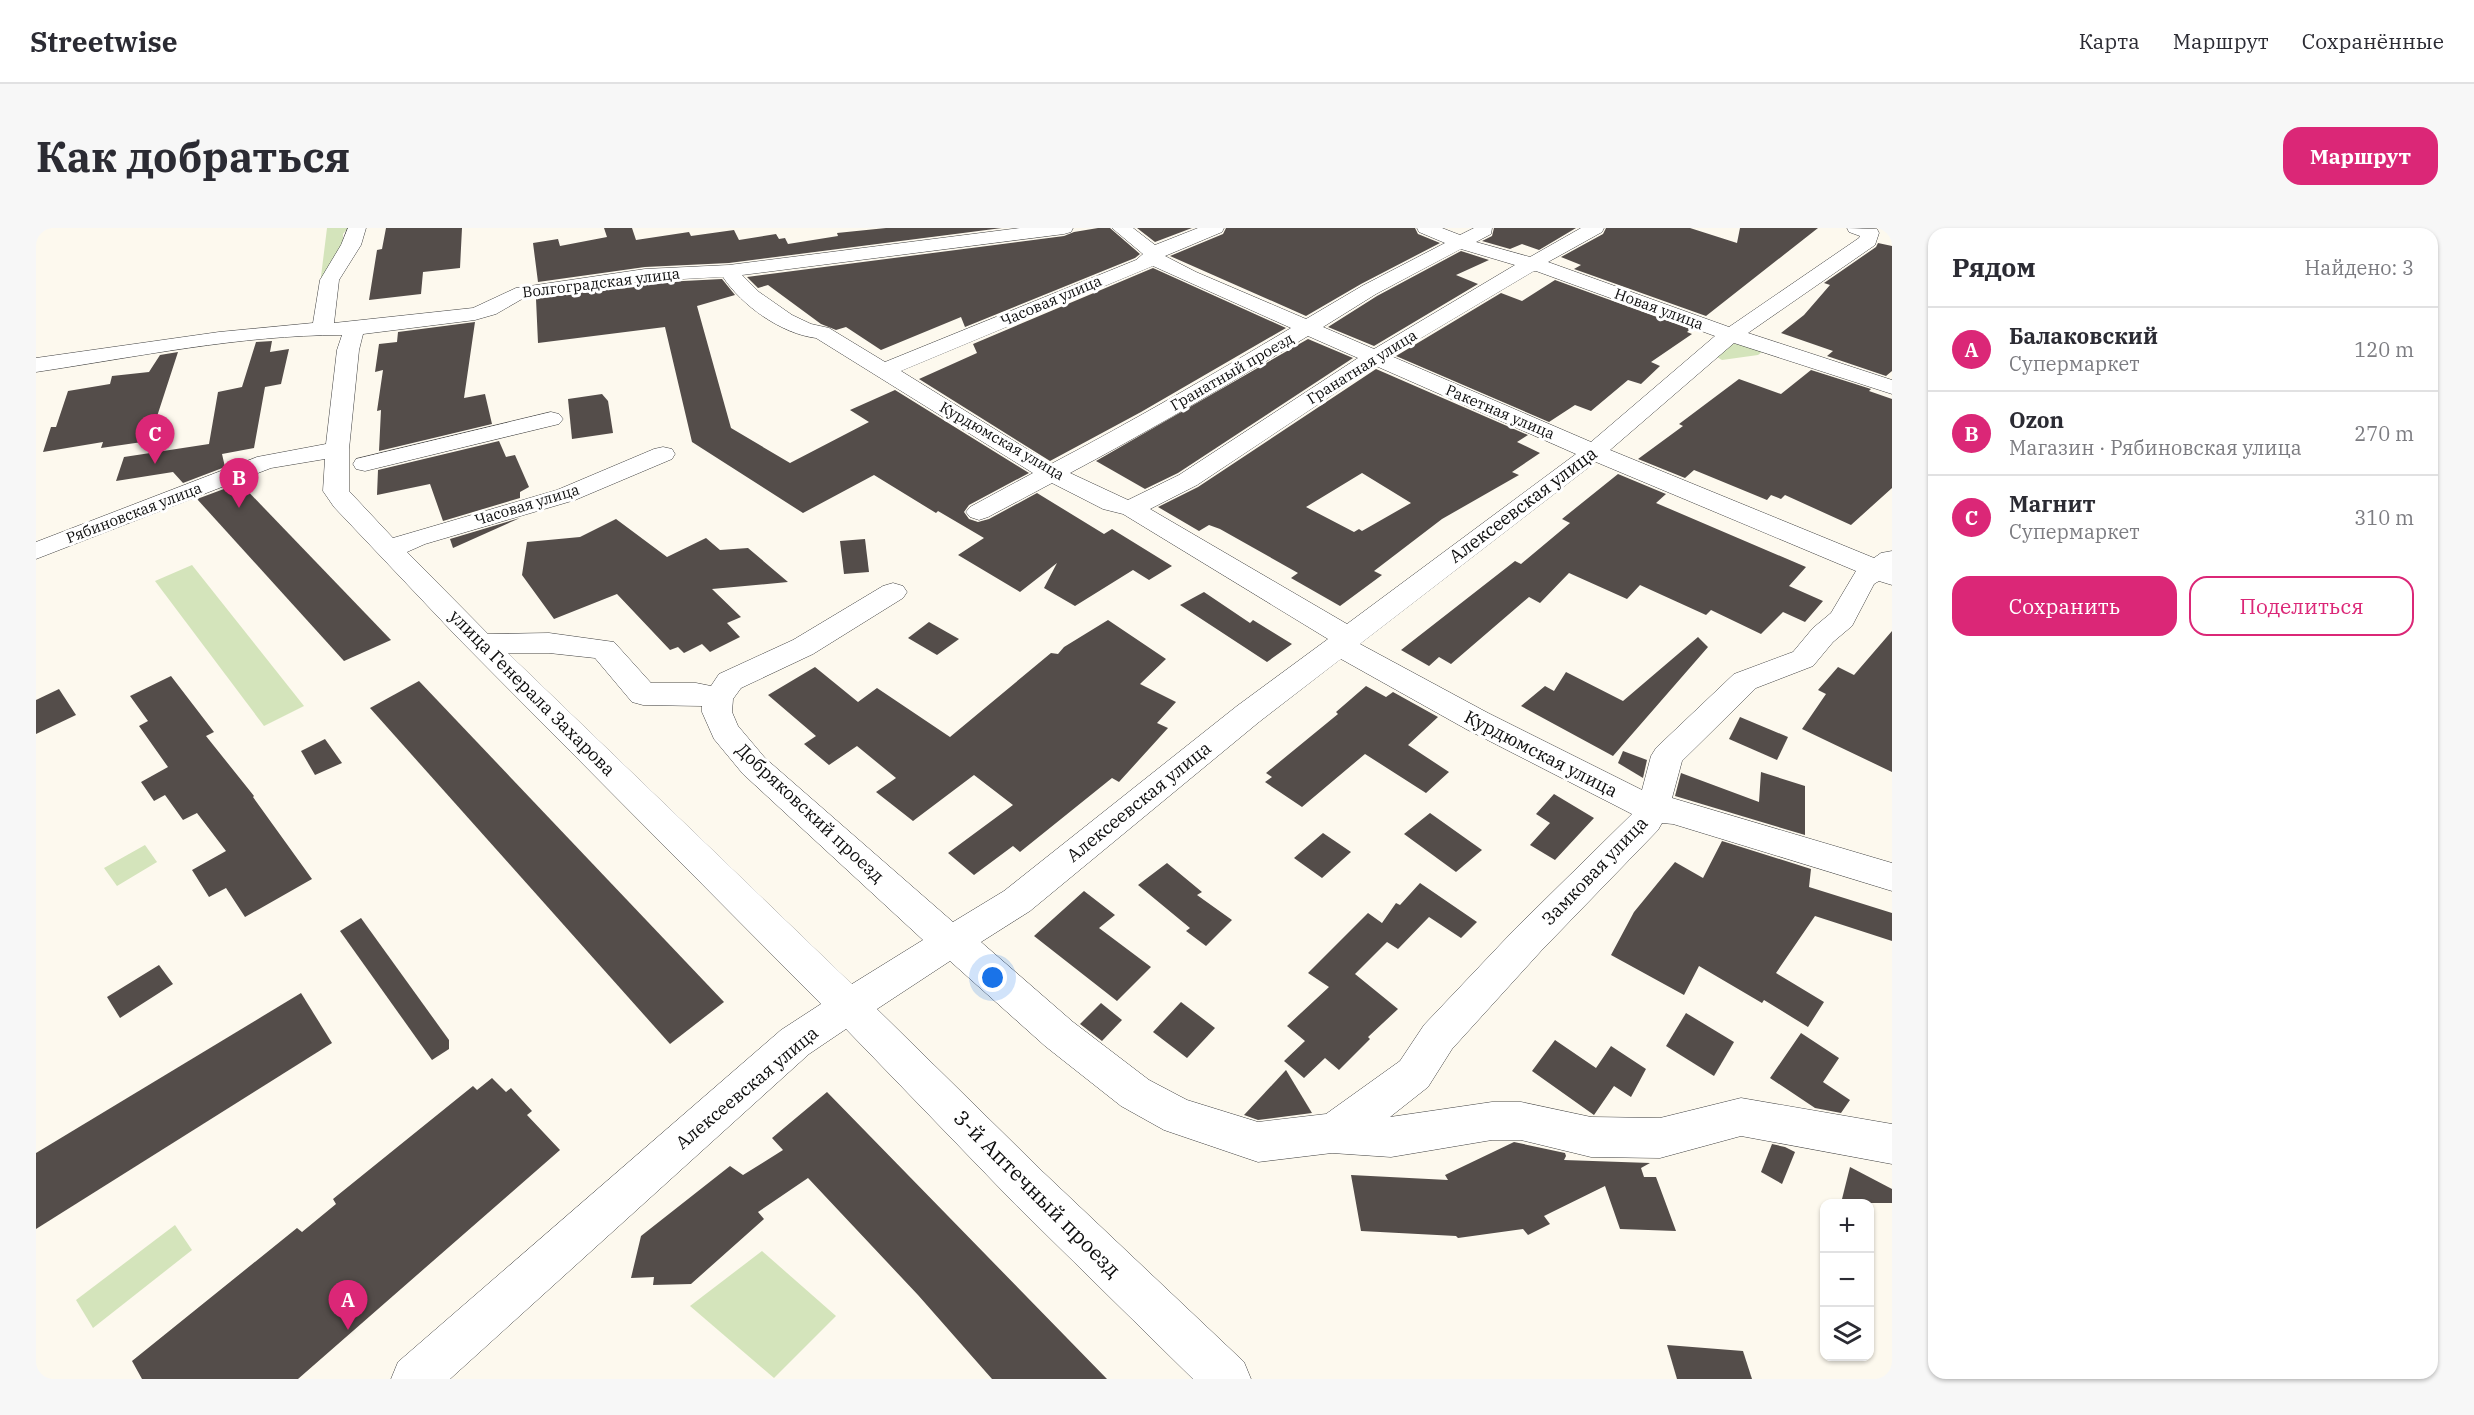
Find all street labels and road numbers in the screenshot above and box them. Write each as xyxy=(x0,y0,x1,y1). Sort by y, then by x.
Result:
street label: Волгоградская улица xyxy=(521,263,681,302)
street label: Часовая улица xyxy=(997,271,1104,330)
street label: Новая улица xyxy=(1612,284,1706,333)
street label: Гранатная улица xyxy=(1303,325,1420,408)
street label: Гранатный проезд xyxy=(1167,329,1297,415)
street label: Ракетная улица xyxy=(1443,380,1558,443)
street label: Курдюмская улица xyxy=(937,397,1068,484)
street label: Алексеевская улица xyxy=(1444,441,1601,568)
street label: Рябиновская улица xyxy=(63,478,204,547)
street label: Часовая улица xyxy=(472,480,581,529)
street label: улица Генерала Захарова xyxy=(444,605,620,781)
street label: Курдюмская улица xyxy=(1461,705,1622,802)
street label: Алексеевская улица xyxy=(1062,736,1216,867)
street label: Добряковский проезд xyxy=(731,738,889,887)
street label: Замковая улица xyxy=(1537,811,1653,930)
street label: Алексеевская улица xyxy=(671,1021,823,1154)
street label: 3-й Аптечный проезд xyxy=(948,1103,1128,1283)

